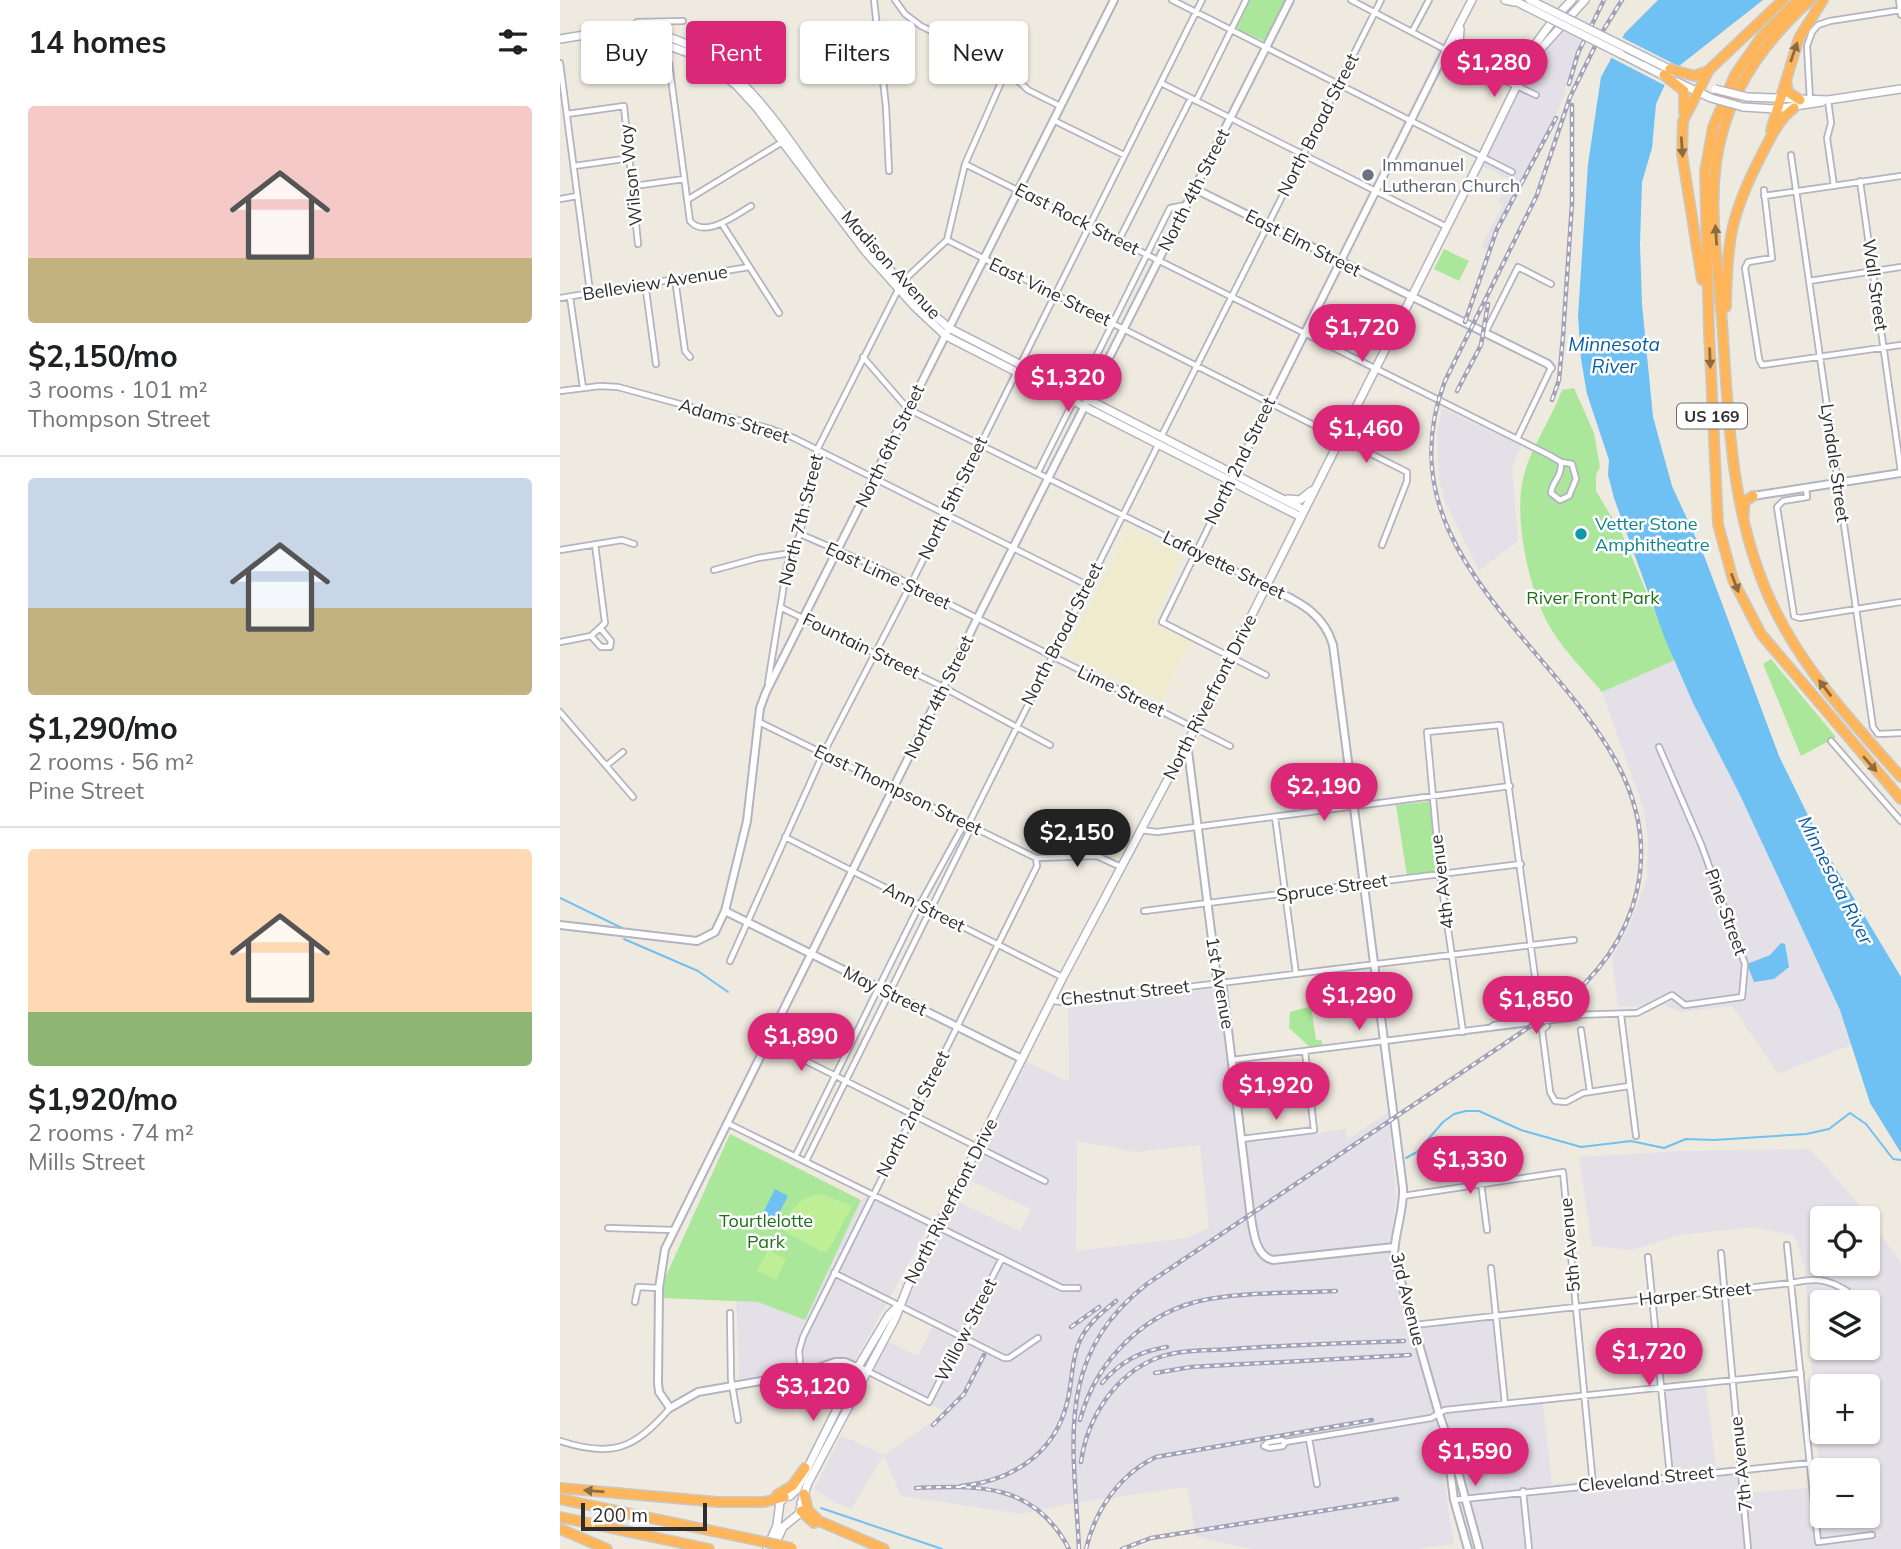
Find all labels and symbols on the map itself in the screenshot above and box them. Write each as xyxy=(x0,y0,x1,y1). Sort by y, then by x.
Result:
pin: $1,280 xyxy=(1437,40,1551,99)
one-way arrow xyxy=(1789,42,1800,63)
street label: North Broad Street xyxy=(1272,49,1364,200)
street label: Wilson Way xyxy=(614,123,647,227)
street label: North 4th Street xyxy=(1153,125,1234,255)
one-way arrow xyxy=(1676,136,1687,158)
place label: Immanuel Lutheran Church xyxy=(1382,153,1520,197)
marker: Immanuel Lutheran Church xyxy=(1360,167,1376,183)
street label: East Rock Street xyxy=(1011,177,1143,260)
street label: East Elm Street xyxy=(1242,204,1365,281)
street label: Madison Avenue xyxy=(836,206,946,324)
one-way arrow xyxy=(1710,224,1721,246)
street label: Wall Street xyxy=(1858,237,1893,332)
street label: East Vine Street xyxy=(986,252,1115,331)
street label: Belleview Avenue xyxy=(581,260,729,305)
pin: $1,720 xyxy=(1305,304,1419,364)
water label: Minnesota River xyxy=(1568,332,1660,378)
one-way arrow xyxy=(1704,347,1715,369)
pin: $1,320 xyxy=(1011,354,1125,414)
street label: North 6th Street xyxy=(850,380,929,511)
street label: Adams Street xyxy=(676,393,792,448)
street label: North 2nd Street xyxy=(1199,393,1280,528)
street label: Lyndale Street xyxy=(1816,402,1855,524)
road number: US 169 xyxy=(1677,404,1747,428)
pin: $1,460 xyxy=(1309,406,1423,465)
street label: North 5th Street xyxy=(913,432,992,563)
street label: North 7th Street xyxy=(773,452,828,588)
place label: Vetter Stone Amphitheatre xyxy=(1595,512,1710,556)
street label: Lafayette Street xyxy=(1159,525,1289,604)
marker: Vetter Stone Amphitheatre xyxy=(1573,526,1589,542)
street label: East Lime Street xyxy=(822,537,954,615)
street label: North Broad Street xyxy=(1016,558,1108,709)
one-way arrow xyxy=(1729,572,1740,593)
park label: River Front Park xyxy=(1526,586,1660,609)
street label: Fountain Street xyxy=(799,607,924,684)
street label: North Riverfront Drive xyxy=(1158,610,1261,784)
street label: North 4th Street xyxy=(899,631,978,762)
street label: Lime Street xyxy=(1074,660,1169,722)
one-way arrow xyxy=(1817,679,1832,697)
street label: East Thompson Street xyxy=(811,739,986,840)
one-way arrow xyxy=(1862,755,1878,773)
pin: $2,190 xyxy=(1267,764,1381,823)
pin: $2,150 xyxy=(1020,810,1134,869)
water label: Minnesota River xyxy=(1793,812,1879,949)
street label: 4th Avenue xyxy=(1424,833,1459,931)
street label: Pine Street xyxy=(1700,865,1753,958)
street label: Spruce Street xyxy=(1275,868,1389,907)
street label: Ann Street xyxy=(879,876,969,937)
street label: 1st Avenue xyxy=(1201,935,1240,1031)
street label: May Street xyxy=(840,960,931,1021)
pin: $1,290 xyxy=(1302,972,1416,1032)
street label: Chestnut Street xyxy=(1059,974,1191,1011)
pin: $1,850 xyxy=(1479,976,1593,1036)
pin: $1,890 xyxy=(744,1014,858,1073)
street label: North 2nd Street xyxy=(871,1047,954,1181)
pin: $1,920 xyxy=(1219,1062,1333,1122)
street label: North Riverfront Drive xyxy=(899,1114,1002,1288)
pin: $1,330 xyxy=(1413,1136,1527,1196)
street label: 5th Avenue xyxy=(1554,1197,1585,1293)
park label: Tourtlelotte Park xyxy=(719,1209,813,1253)
street label: 3rd Avenue xyxy=(1386,1250,1431,1348)
street label: Willow Street xyxy=(930,1274,1001,1385)
street label: Harper Street xyxy=(1638,1276,1752,1311)
pin: $1,720 xyxy=(1592,1328,1706,1388)
pin: $3,120 xyxy=(756,1364,870,1423)
street label: 7th Avenue xyxy=(1724,1416,1757,1513)
pin: $1,590 xyxy=(1418,1428,1532,1488)
street label: Cleveland Street xyxy=(1577,1460,1715,1497)
one-way arrow xyxy=(583,1485,605,1496)
scale bar xyxy=(581,1500,707,1532)

